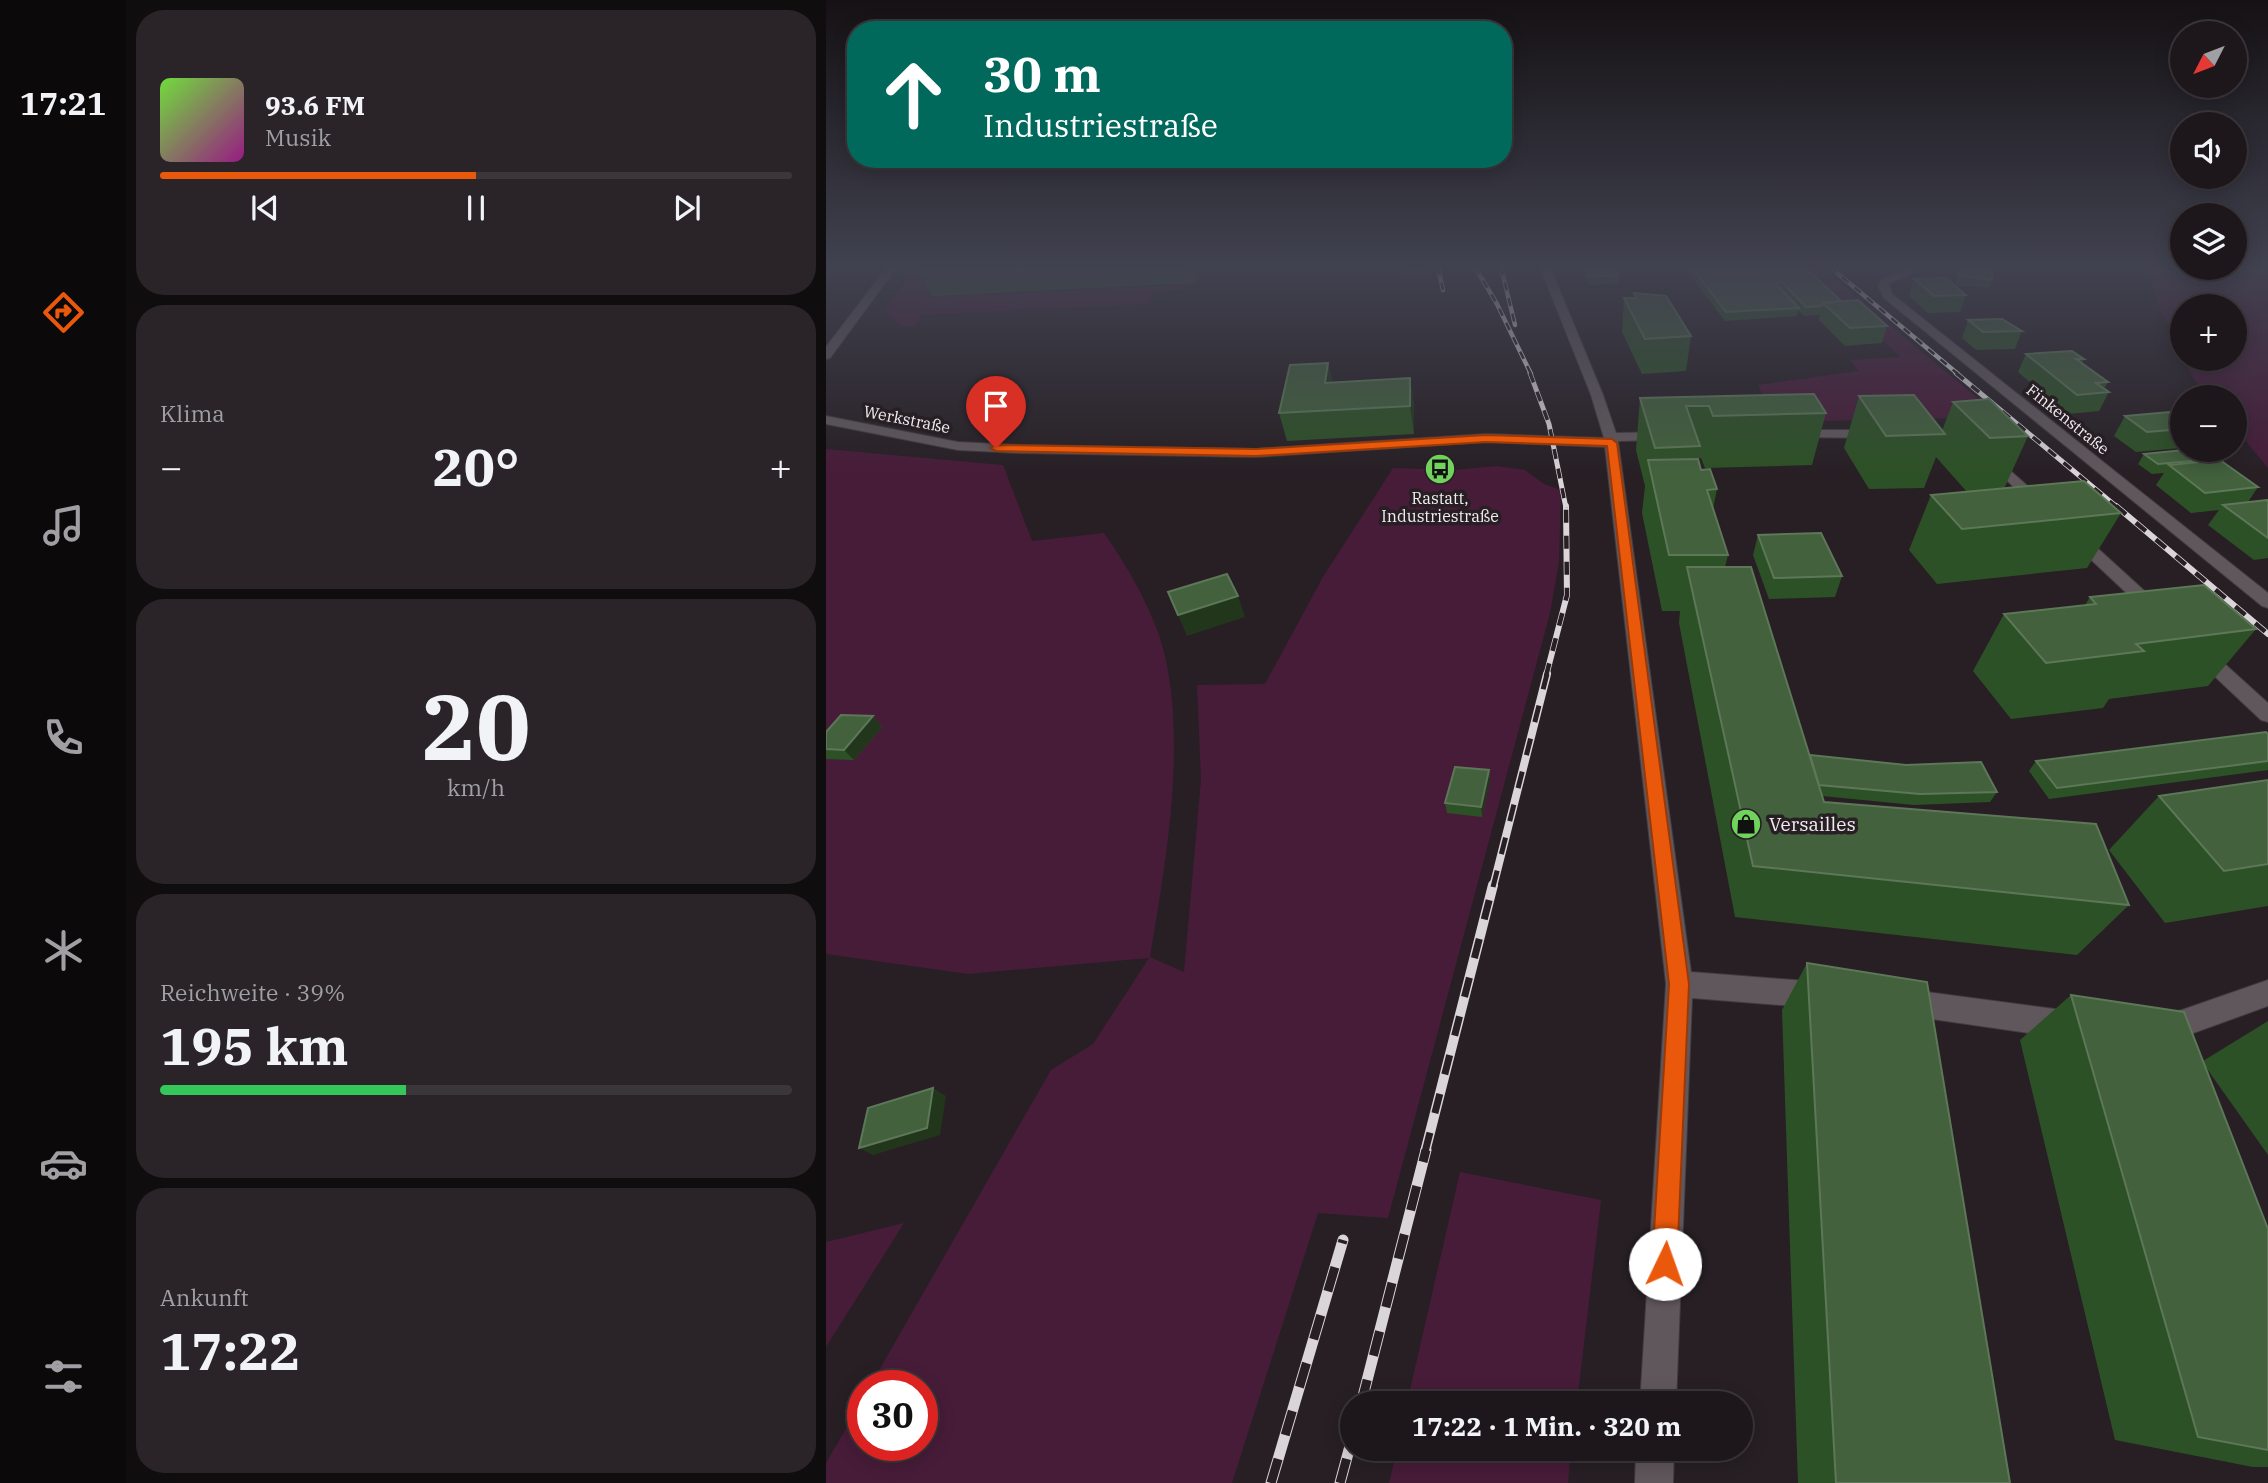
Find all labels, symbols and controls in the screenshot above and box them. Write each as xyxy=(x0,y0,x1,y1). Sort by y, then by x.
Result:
north arrow xyxy=(2170,21,2247,98)
map controls xyxy=(2170,21,2247,462)
text: 30 m xyxy=(983,42,1101,105)
icon: ahead xyxy=(868,49,959,140)
text: 17:21 xyxy=(20,82,106,124)
text: 93.6 FM xyxy=(265,88,365,122)
text: Industriestraße xyxy=(983,104,1218,146)
button: sound xyxy=(2170,112,2247,189)
text: Musik xyxy=(265,122,331,152)
icon: previous xyxy=(246,189,284,227)
icon: pause xyxy=(457,189,495,227)
icon: next xyxy=(668,189,706,227)
button: layers xyxy=(2170,203,2247,280)
icon: directions xyxy=(39,288,88,337)
button: + xyxy=(2170,294,2247,371)
pin xyxy=(966,376,1026,448)
street label: Finkenstraße xyxy=(2023,380,2113,458)
button: − xyxy=(2170,385,2247,462)
icon: arrive xyxy=(977,387,1015,425)
text: Klima xyxy=(160,398,225,428)
street label: Werkstraße xyxy=(862,401,952,437)
text: 20° xyxy=(433,433,519,500)
text: − xyxy=(160,442,183,491)
text: + xyxy=(769,442,792,491)
bus stop icon: Rastatt, Industriestraße xyxy=(1423,452,1457,486)
place label: Rastatt, Industriestraße xyxy=(1381,488,1499,526)
icon: music xyxy=(39,501,88,550)
text: 20 xyxy=(421,667,531,785)
icon: phone xyxy=(39,713,88,762)
text: km/h xyxy=(447,772,505,802)
shop icon: Versailles xyxy=(1729,807,1763,841)
place label: Versailles xyxy=(1769,812,1856,836)
icon: climate xyxy=(39,926,88,975)
text: Reichweite · 39% xyxy=(160,977,345,1007)
text: 195 km xyxy=(160,1012,349,1079)
icon: car xyxy=(39,1139,88,1188)
position arrow xyxy=(1628,1227,1702,1301)
text: Ankunft xyxy=(160,1282,249,1312)
text: 17:22 xyxy=(160,1317,301,1384)
icon: filters xyxy=(39,1352,88,1401)
speed limit sign: 30 xyxy=(847,1370,938,1461)
text: 17:22 · 1 Min. · 320 m xyxy=(1412,1409,1681,1443)

